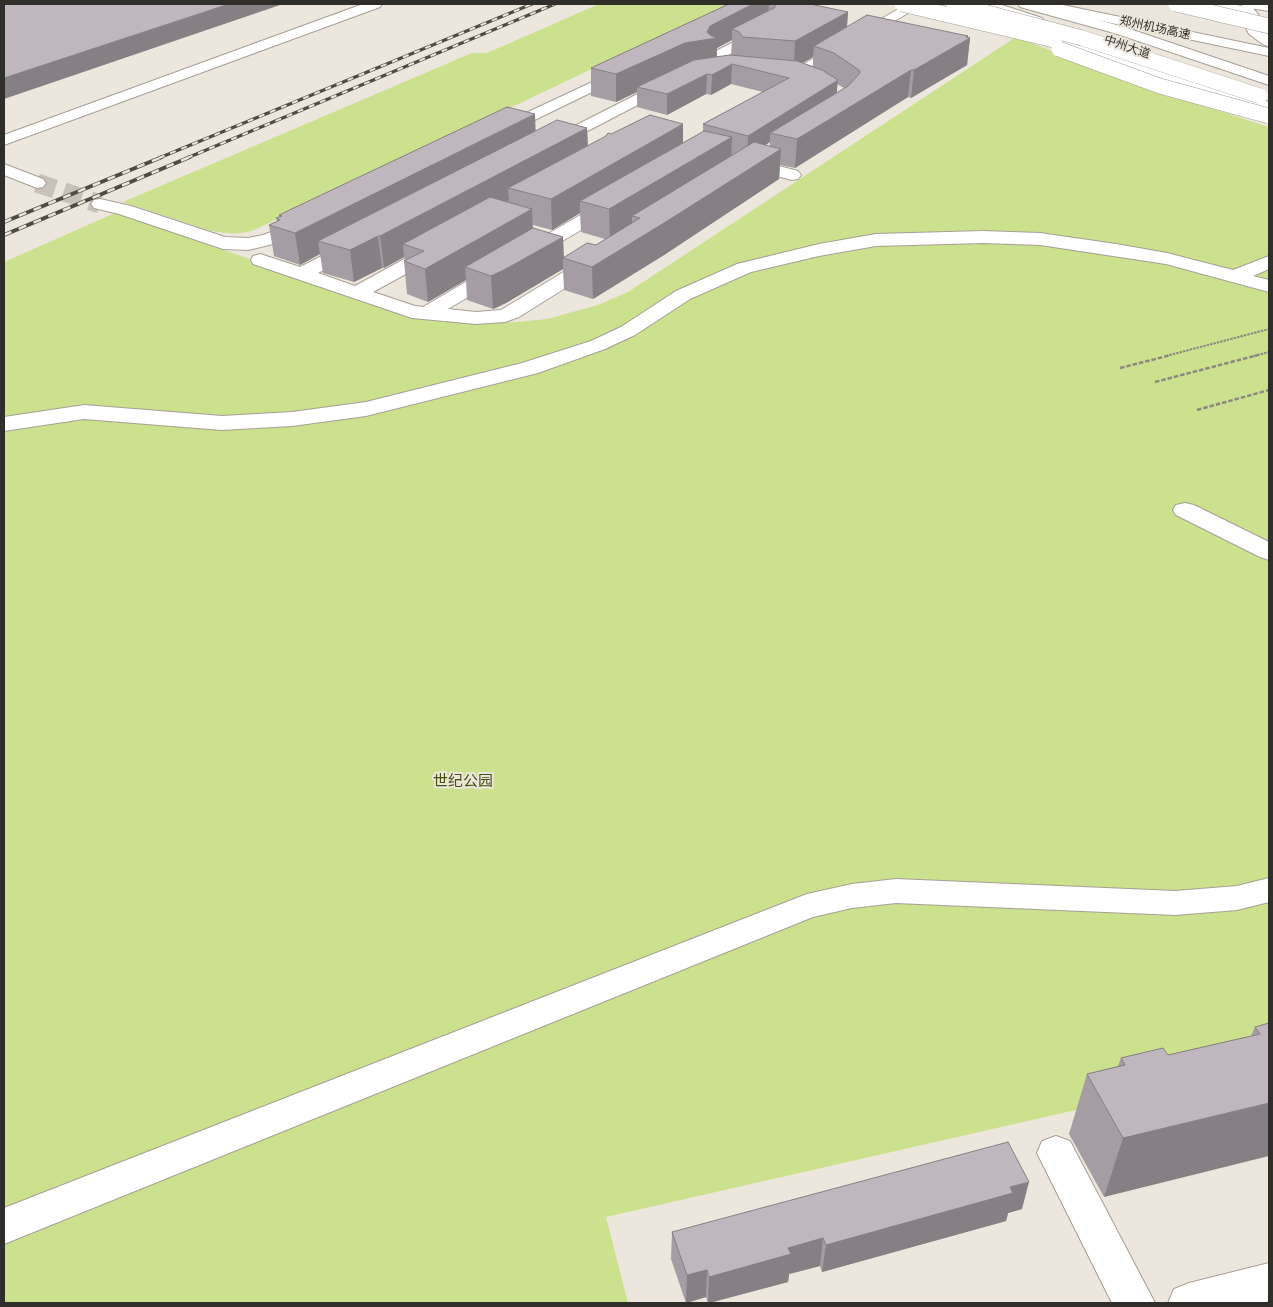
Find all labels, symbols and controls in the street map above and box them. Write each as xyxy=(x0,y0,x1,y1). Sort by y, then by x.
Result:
street label: 郑州机场高速 xyxy=(1118,13,1192,43)
street label: 中州大道 xyxy=(1102,32,1152,62)
park label: 世纪公园 xyxy=(433,772,493,790)

